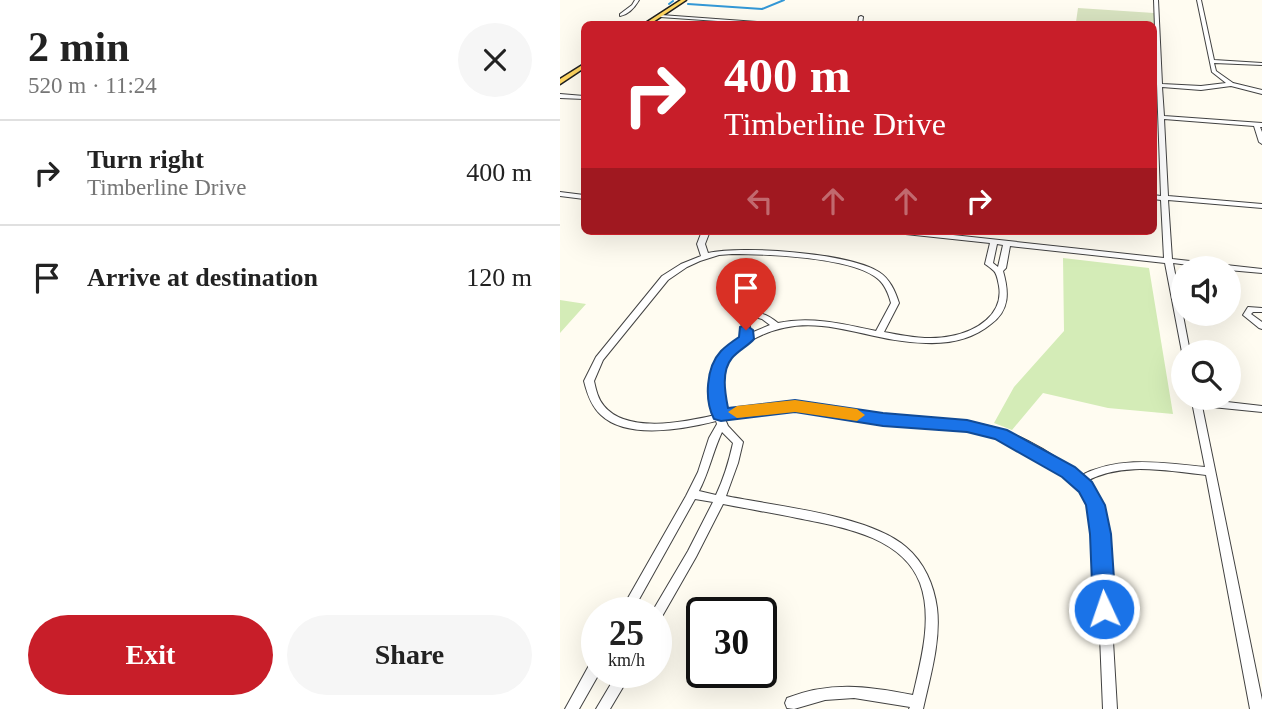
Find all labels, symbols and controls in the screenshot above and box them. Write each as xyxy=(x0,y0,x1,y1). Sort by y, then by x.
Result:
button: close xyxy=(458,23,532,97)
text: 2 min xyxy=(28,24,130,70)
text: 400 m xyxy=(724,48,851,103)
icon: right xyxy=(609,49,700,140)
text: 520 m · 11:24 xyxy=(28,73,157,98)
text: Timberline Drive xyxy=(724,106,946,142)
text: Turn right xyxy=(87,145,204,174)
icon: right xyxy=(28,154,66,192)
text: 400 m xyxy=(466,158,532,187)
text: Timberline Drive xyxy=(87,175,247,200)
icon: left xyxy=(741,182,779,220)
icon: ahead xyxy=(814,182,852,220)
icon: ahead xyxy=(887,182,925,220)
icon: right xyxy=(960,182,998,220)
map controls xyxy=(1171,256,1241,410)
button: sound xyxy=(1171,256,1241,326)
pin xyxy=(716,258,776,330)
icon: arrive xyxy=(28,259,66,297)
text: Arrive at destination xyxy=(87,263,318,292)
text: 120 m xyxy=(466,263,532,292)
icon: arrive xyxy=(727,269,765,307)
button: search xyxy=(1171,340,1241,410)
position arrow xyxy=(1067,572,1141,646)
speed limit sign: 30 xyxy=(686,597,777,688)
text: 25 xyxy=(609,614,644,653)
button: Exit xyxy=(28,615,273,695)
button: Share xyxy=(287,615,532,695)
text: km/h xyxy=(608,650,645,670)

